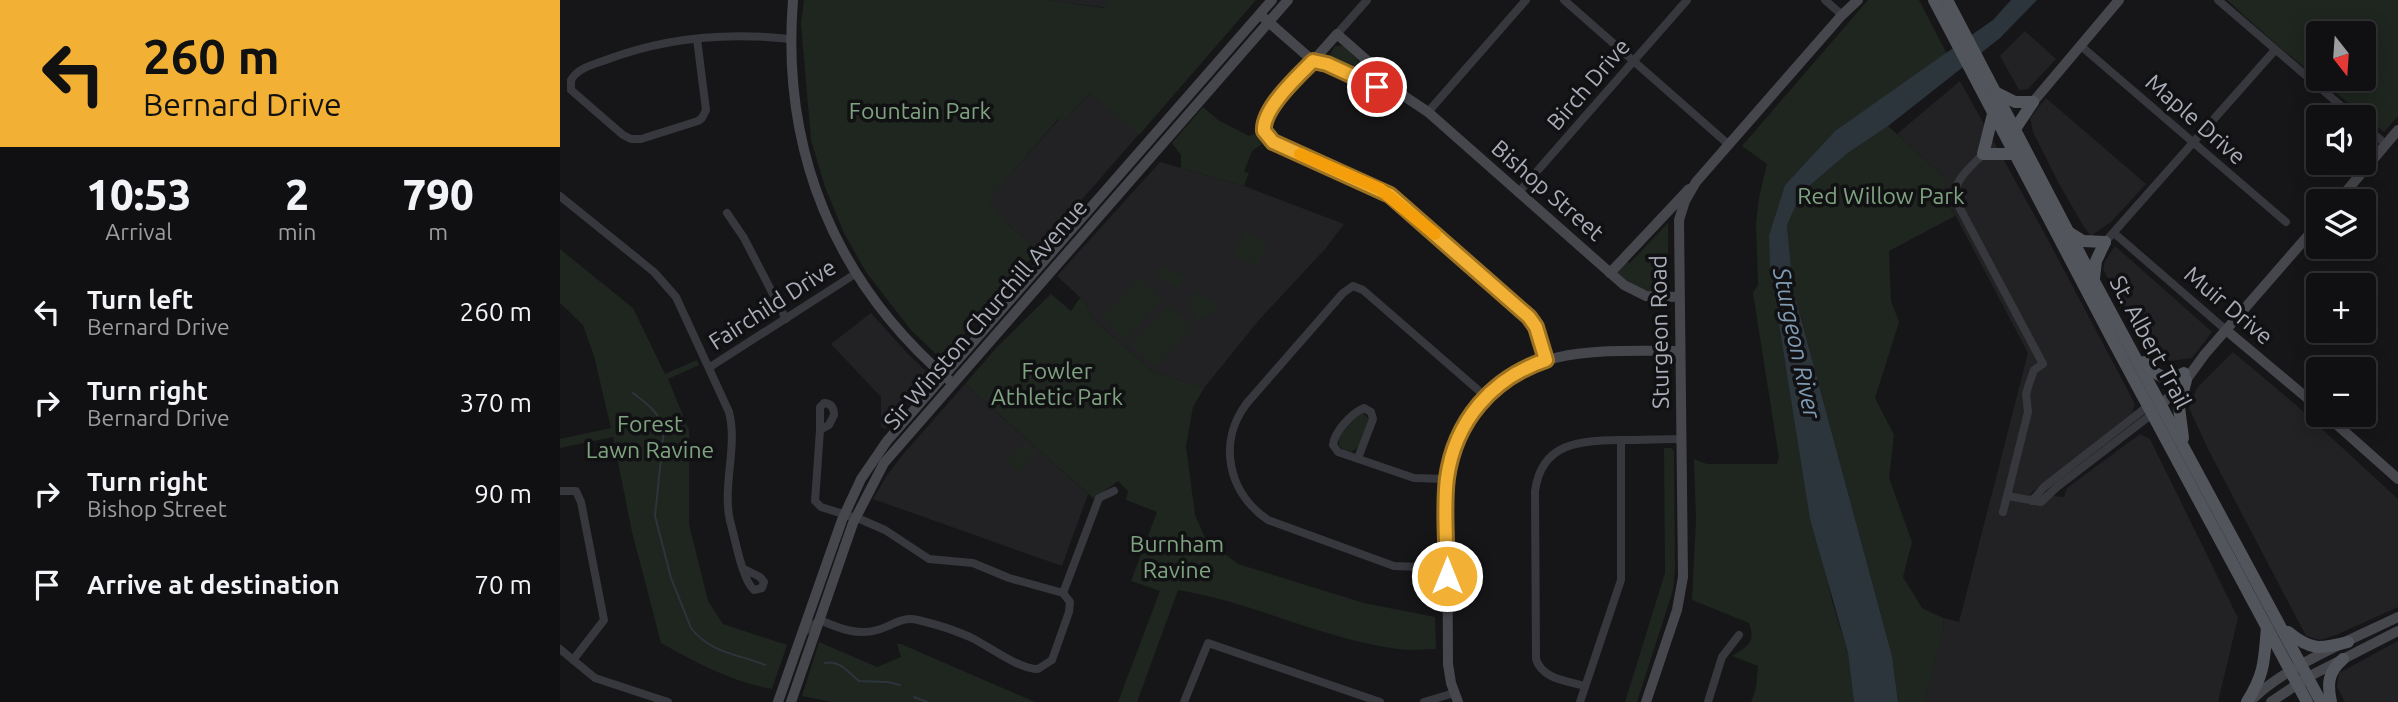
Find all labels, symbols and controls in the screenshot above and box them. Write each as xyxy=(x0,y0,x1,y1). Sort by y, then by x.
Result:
north arrow xyxy=(2306,21,2376,91)
map controls xyxy=(2306,21,2376,427)
icon: left xyxy=(28,28,119,119)
text: 260 m xyxy=(143,28,280,83)
street label: Birch Drive xyxy=(1542,33,1634,135)
pin xyxy=(1347,57,1407,117)
icon: arrive xyxy=(1358,68,1396,106)
street label: Maple Drive xyxy=(2141,69,2251,169)
text: Bernard Drive xyxy=(143,86,342,122)
park label: Fountain Park xyxy=(849,98,992,123)
button: sound xyxy=(2306,105,2376,175)
street label: Bishop Street xyxy=(1487,135,1609,245)
text: 10:53 xyxy=(86,171,191,218)
text: 2 xyxy=(285,171,309,218)
text: 790 xyxy=(403,171,474,218)
park label: Red Willow Park xyxy=(1797,183,1965,208)
button: layers xyxy=(2306,189,2376,259)
street label: Sir Winston Churchill Avenue xyxy=(878,194,1092,434)
text: Arrival xyxy=(105,219,172,244)
text: min xyxy=(278,219,316,244)
text: m xyxy=(428,219,448,244)
street label: Fairchild Drive xyxy=(704,254,840,354)
street label: Sturgeon Road xyxy=(1645,255,1673,409)
street label: Muir Drive xyxy=(2180,261,2278,349)
water label: Sturgeon River xyxy=(1768,264,1826,422)
street label: St. Albert Trail xyxy=(2106,271,2196,413)
button: + xyxy=(2306,273,2376,343)
text: Turn left xyxy=(87,285,193,314)
icon: left xyxy=(28,293,66,331)
text: 260 m xyxy=(460,297,532,326)
text: Bernard Drive xyxy=(87,314,230,339)
button: − xyxy=(2306,357,2376,427)
park label: Fowler Athletic Park xyxy=(991,358,1123,409)
text: Turn right xyxy=(87,376,208,405)
icon: right xyxy=(28,384,66,422)
text: 370 m xyxy=(460,388,532,417)
text: Bernard Drive xyxy=(87,405,230,430)
park label: Forest Lawn Ravine xyxy=(586,411,714,462)
text: Turn right xyxy=(87,467,208,496)
icon: right xyxy=(28,475,66,513)
text: 90 m xyxy=(474,479,532,508)
text: Bishop Street xyxy=(87,496,227,521)
park label: Burnham Ravine xyxy=(1130,531,1224,582)
position arrow xyxy=(1410,539,1484,613)
icon: arrive xyxy=(28,566,66,604)
text: Arrive at destination xyxy=(87,570,340,599)
text: 70 m xyxy=(474,570,532,599)

